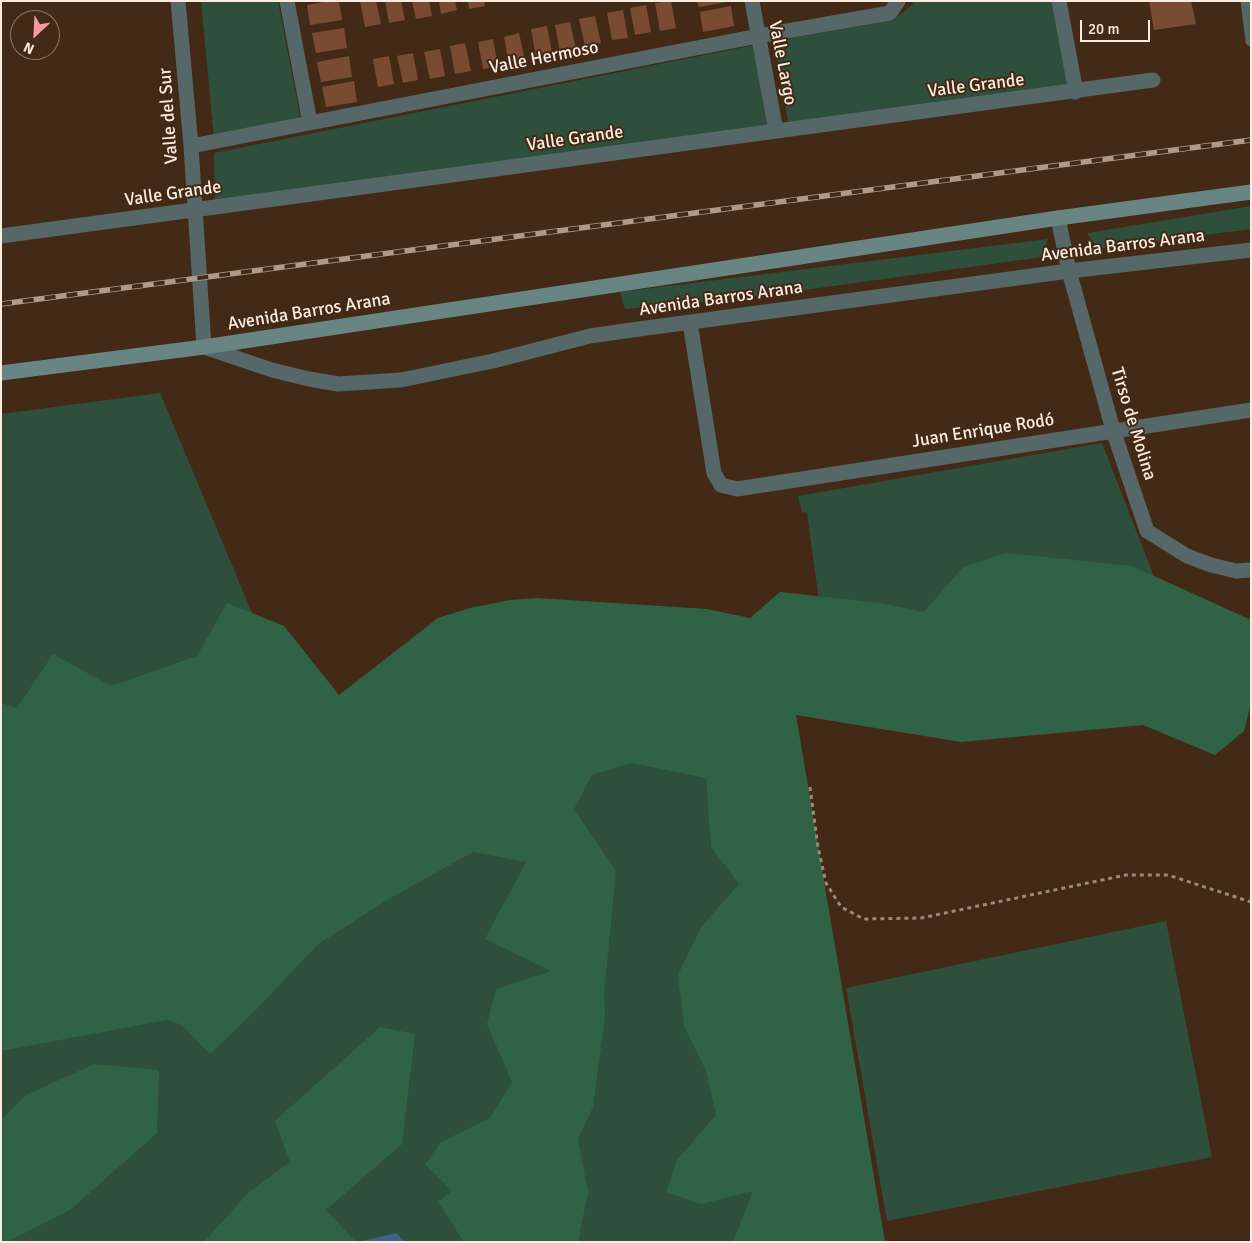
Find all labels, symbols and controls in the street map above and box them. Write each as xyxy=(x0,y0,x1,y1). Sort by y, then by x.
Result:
north arrow xyxy=(10,10,60,60)
scale bar xyxy=(1082,10,1152,42)
street label: Valle Largo xyxy=(763,19,801,107)
text: 20 m xyxy=(1088,20,1119,38)
street label: Valle Hermoso xyxy=(488,37,600,79)
text: N xyxy=(21,38,37,58)
street label: Valle del Sur xyxy=(155,67,183,165)
street label: Valle Grande xyxy=(926,69,1026,103)
street label: Valle Grande xyxy=(525,122,625,156)
street label: Valle Grande xyxy=(123,177,223,211)
street label: Avenida Barros Arana xyxy=(1040,225,1206,267)
street label: Avenida Barros Arana xyxy=(638,277,804,321)
street label: Avenida Barros Arana xyxy=(226,288,392,336)
street label: Tirso de Molina xyxy=(1106,365,1160,483)
street label: Juan Enrique Rodó xyxy=(910,409,1056,453)

